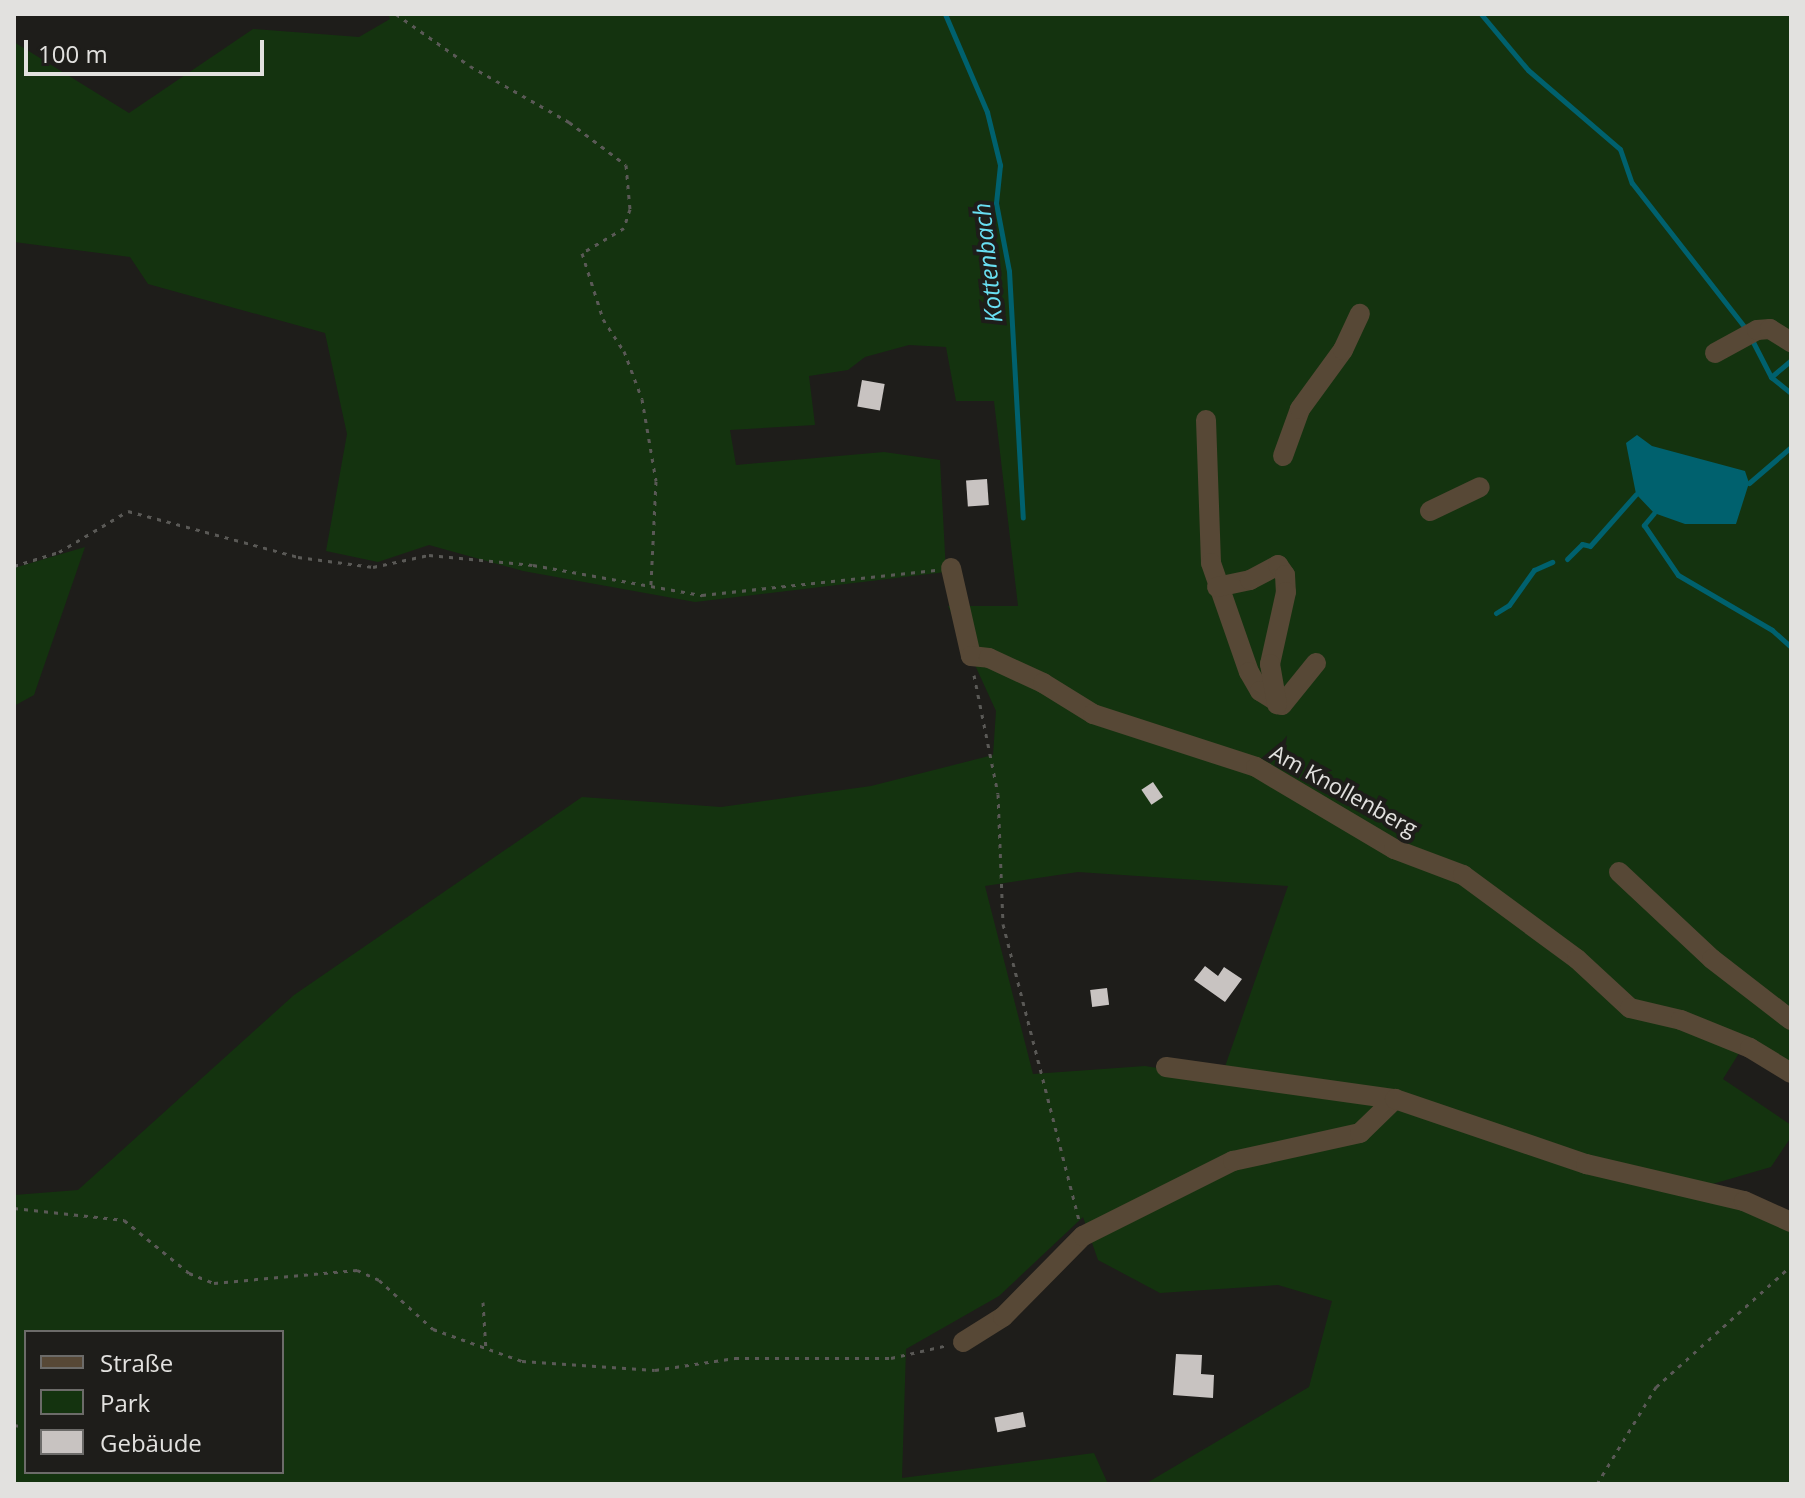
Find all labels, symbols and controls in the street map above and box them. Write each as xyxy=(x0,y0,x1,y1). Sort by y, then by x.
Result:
scale bar xyxy=(28,24,268,74)
text: 100 m xyxy=(38,37,108,70)
water label: Kottenbach xyxy=(966,201,1008,325)
street label: Am Knollenberg xyxy=(1266,739,1422,841)
legend xyxy=(24,1330,284,1474)
text: Straße xyxy=(100,1346,173,1379)
text: Park xyxy=(100,1386,150,1419)
text: Gebäude xyxy=(100,1426,202,1459)

